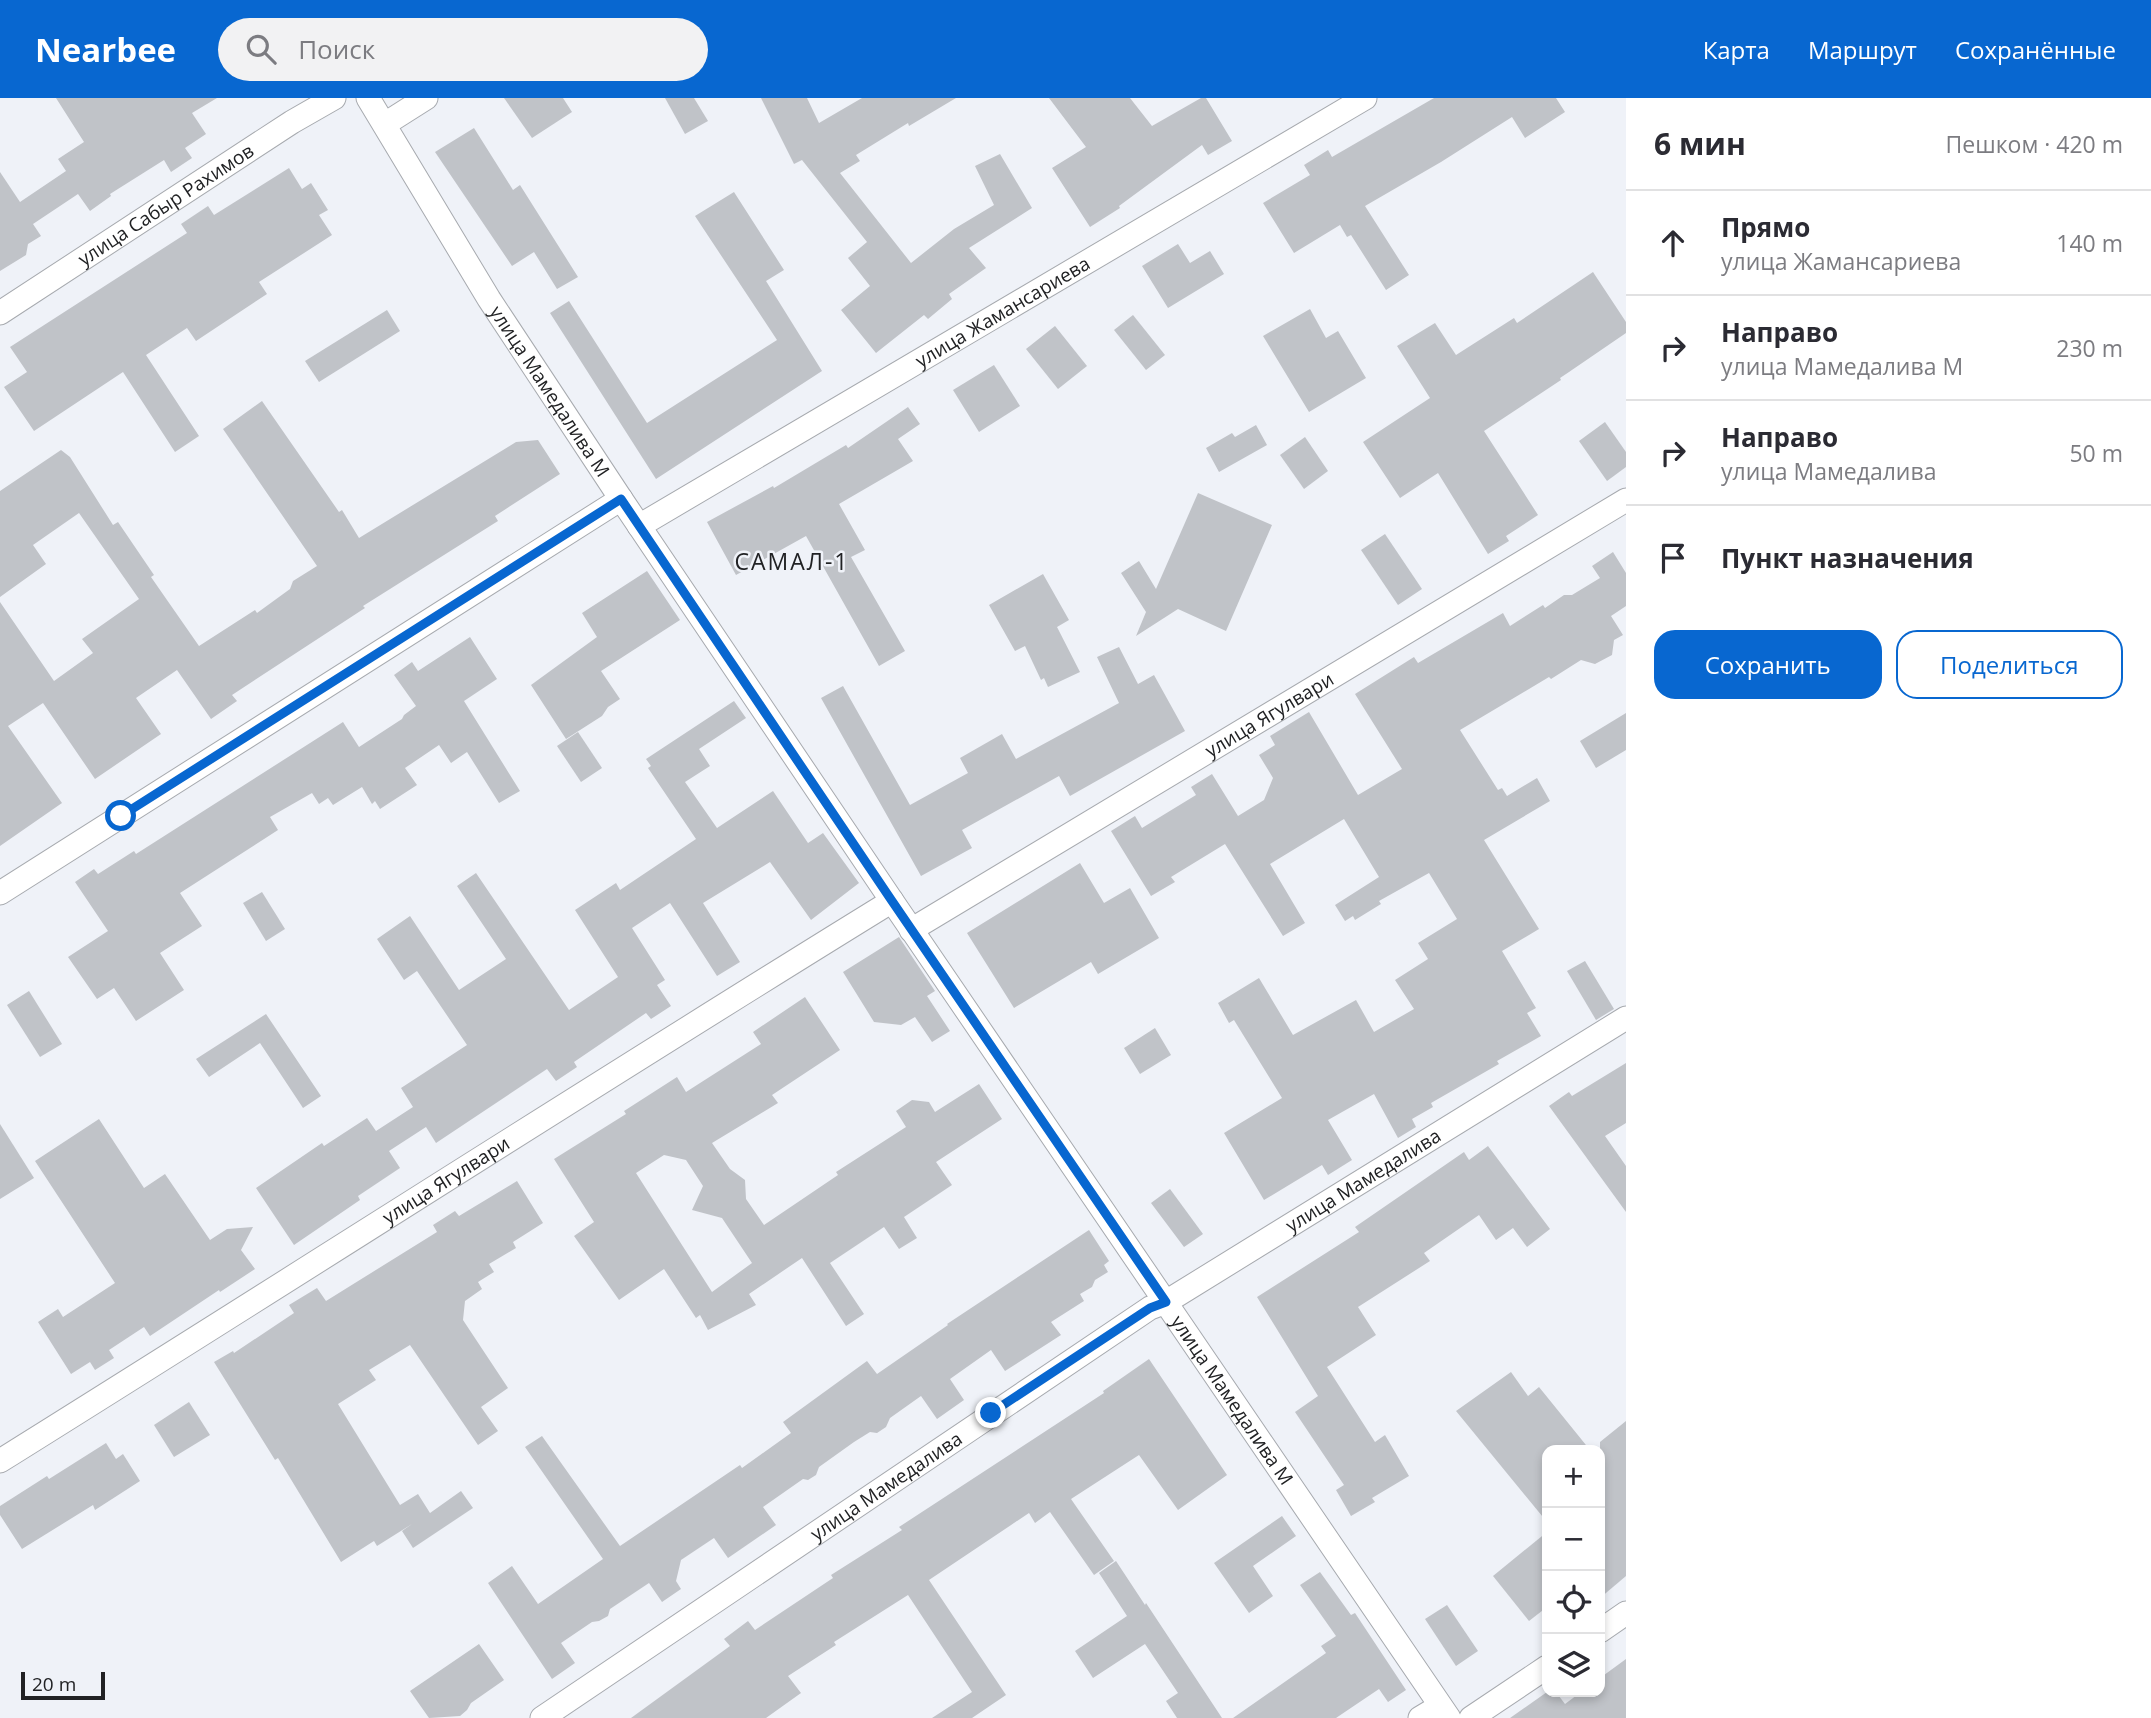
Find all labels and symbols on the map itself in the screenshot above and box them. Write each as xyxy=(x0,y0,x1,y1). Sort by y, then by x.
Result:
street label: улица Сабыр Рахимов xyxy=(73,138,259,272)
street label: улица Жамансариева xyxy=(910,250,1095,373)
street label: улица Мамедалива М xyxy=(484,300,616,482)
district label: САМАЛ-1 xyxy=(735,545,849,577)
street label: улица Ягулвари xyxy=(1200,666,1338,763)
route start xyxy=(105,800,136,831)
street label: улица Мамедалива xyxy=(1280,1122,1446,1238)
street label: улица Ягулвари xyxy=(377,1130,514,1230)
street label: улица Мамедалива М xyxy=(1165,1310,1299,1490)
route end xyxy=(975,1397,1006,1428)
street label: улица Мамедалива xyxy=(805,1425,967,1547)
scale bar xyxy=(21,1669,105,1701)

